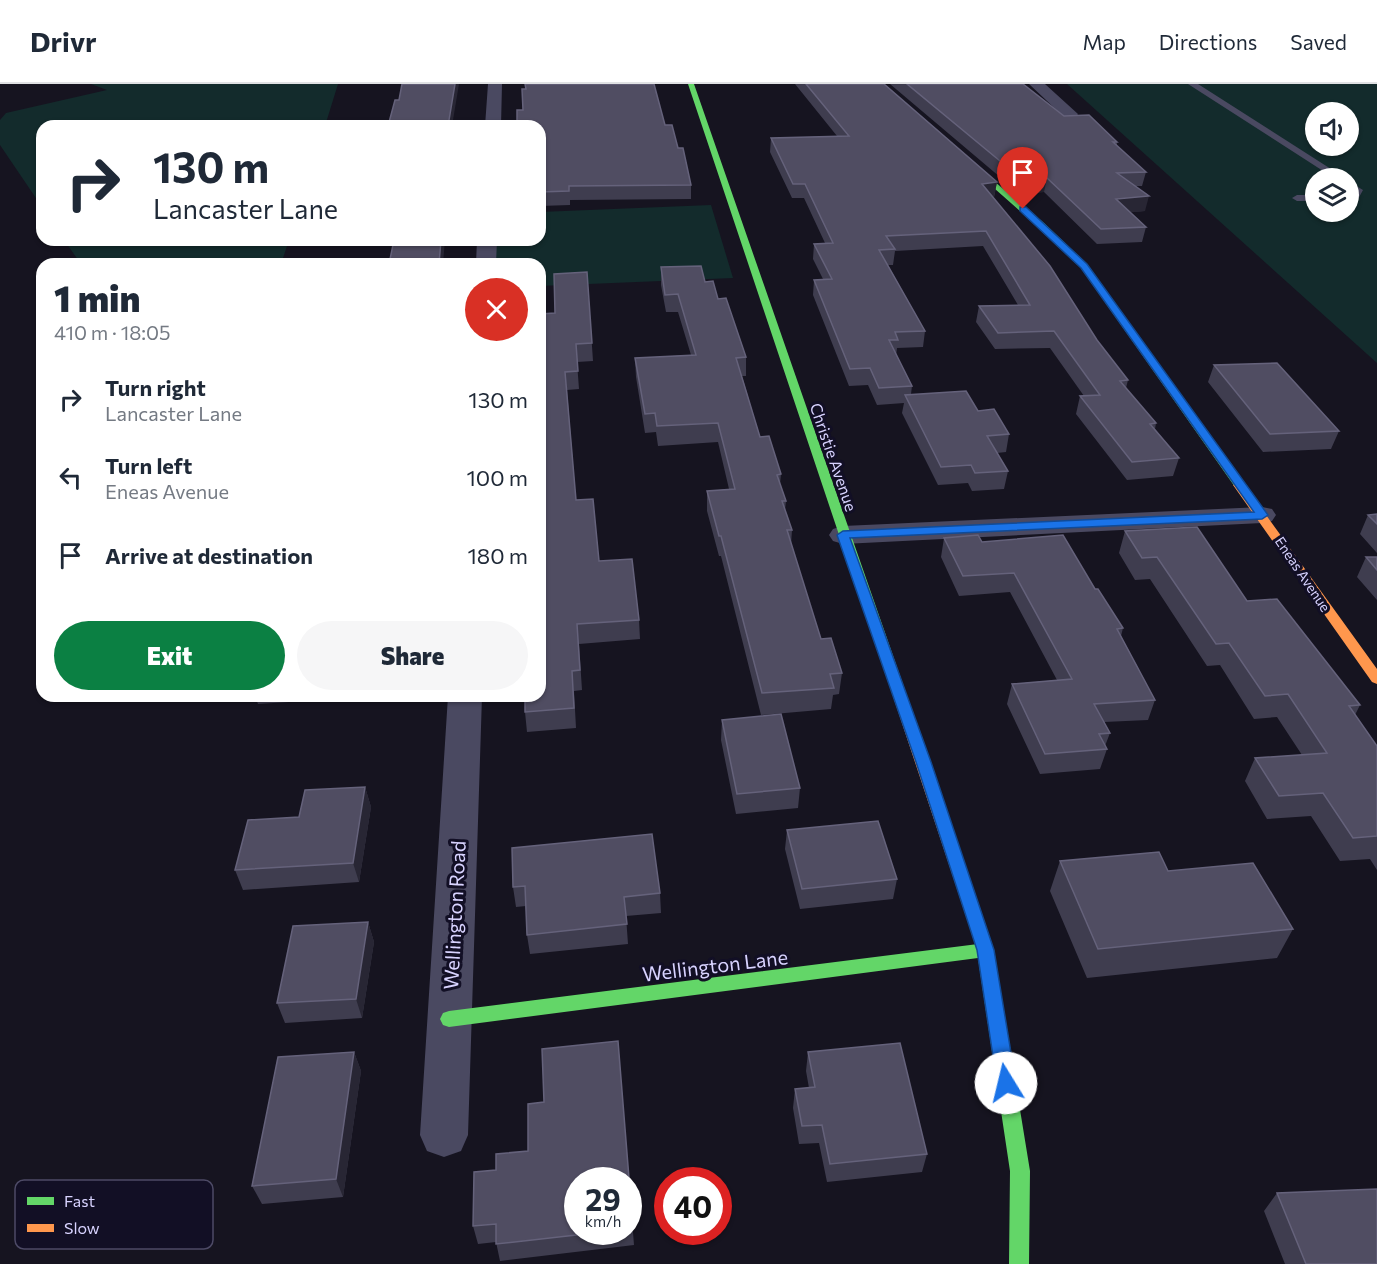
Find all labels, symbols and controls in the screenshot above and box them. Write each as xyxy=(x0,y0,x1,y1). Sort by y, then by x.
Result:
text: Drivr xyxy=(30,24,97,58)
text: Map xyxy=(1083,29,1126,54)
text: Directions xyxy=(1159,29,1257,54)
text: Saved xyxy=(1290,29,1347,54)
map controls xyxy=(1305,102,1359,222)
button: sound xyxy=(1305,102,1359,156)
text: 130 m xyxy=(153,140,269,192)
icon: right xyxy=(54,144,132,222)
pin xyxy=(997,147,1048,209)
icon: arrive xyxy=(1006,156,1039,189)
button: layers xyxy=(1305,168,1359,222)
text: Lancaster Lane xyxy=(153,192,338,225)
text: 1 min xyxy=(54,275,140,319)
button: close xyxy=(465,278,528,341)
text: 410 m · 18:05 xyxy=(54,320,171,344)
text: Turn right xyxy=(105,374,206,401)
icon: right xyxy=(54,383,87,416)
text: 130 m xyxy=(468,386,528,413)
street label: Christie Avenue xyxy=(807,400,861,514)
text: Lancaster Lane xyxy=(105,401,242,425)
text: Turn left xyxy=(105,452,192,479)
icon: left xyxy=(54,461,87,494)
text: 100 m xyxy=(466,464,528,491)
text: Eneas Avenue xyxy=(105,479,229,503)
street label: Eneas Avenue xyxy=(1272,533,1334,615)
icon: arrive xyxy=(54,539,87,572)
text: Arrive at destination xyxy=(105,542,313,569)
text: 180 m xyxy=(467,542,528,569)
button: Exit xyxy=(54,621,285,690)
button: Share xyxy=(297,621,528,690)
street label: Wellington Road xyxy=(438,840,470,990)
street label: Wellington Lane xyxy=(641,944,789,986)
position arrow xyxy=(974,1051,1038,1115)
speed limit sign: 40 xyxy=(654,1167,732,1245)
legend xyxy=(15,1180,213,1249)
text: 29 xyxy=(585,1180,621,1217)
text: Fast xyxy=(64,1191,95,1210)
text: km/h xyxy=(585,1212,621,1230)
text: Slow xyxy=(64,1218,100,1237)

